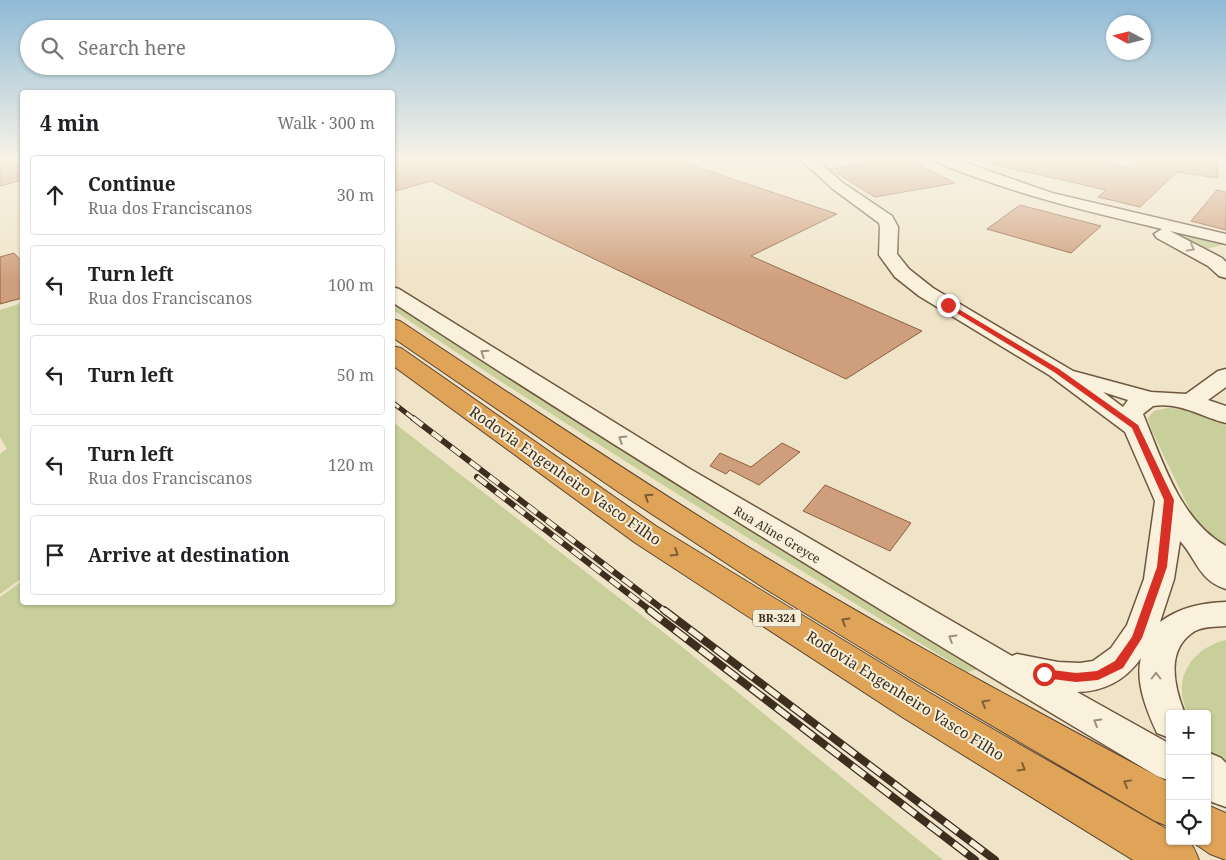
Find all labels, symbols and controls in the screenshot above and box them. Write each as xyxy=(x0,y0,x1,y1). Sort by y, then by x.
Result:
north arrow xyxy=(1106,15,1151,60)
search box xyxy=(20,20,395,75)
icon: search xyxy=(38,34,66,62)
text: Search here xyxy=(78,35,186,61)
text: 4 min xyxy=(40,109,99,137)
text: Walk · 300 m xyxy=(278,112,375,134)
text: Continue xyxy=(88,171,176,197)
icon: ahead xyxy=(41,181,69,209)
text: 30 m xyxy=(337,184,374,206)
text: Rua dos Franciscanos xyxy=(88,197,252,219)
one-way arrow xyxy=(1186,242,1195,252)
text: Turn left xyxy=(88,261,174,287)
icon: left xyxy=(41,271,69,299)
text: 100 m xyxy=(328,274,374,296)
text: Rua dos Franciscanos xyxy=(88,287,252,309)
route end xyxy=(937,294,960,317)
one-way arrow xyxy=(481,349,490,359)
icon: left xyxy=(41,361,69,389)
text: Turn left xyxy=(88,362,174,388)
text: 50 m xyxy=(337,364,374,386)
street label: Rodovia Engenheiro Vasco Filho xyxy=(466,401,665,549)
one-way arrow xyxy=(618,436,627,446)
text: Turn left xyxy=(88,441,174,467)
icon: left xyxy=(41,451,69,479)
text: 120 m xyxy=(328,454,374,476)
text: Rua dos Franciscanos xyxy=(88,467,252,489)
one-way arrow xyxy=(645,494,654,503)
street label: Rua Aline Greyce xyxy=(731,502,824,567)
icon: arrive xyxy=(41,541,69,569)
text: Arrive at destination xyxy=(88,542,290,568)
one-way arrow xyxy=(670,547,679,556)
road number: BR-324 xyxy=(753,610,801,626)
one-way arrow xyxy=(842,618,851,628)
street label: Rodovia Engenheiro Vasco Filho xyxy=(803,626,1008,765)
one-way arrow xyxy=(948,634,957,644)
route start xyxy=(1033,663,1056,686)
one-way arrow xyxy=(1151,672,1161,680)
one-way arrow xyxy=(982,700,991,710)
map controls xyxy=(1166,710,1211,845)
button: + xyxy=(1166,710,1211,755)
one-way arrow xyxy=(1093,718,1102,728)
button: − xyxy=(1166,755,1211,800)
one-way arrow xyxy=(1016,761,1025,771)
one-way arrow xyxy=(1124,779,1133,789)
button: locate xyxy=(1166,800,1211,845)

